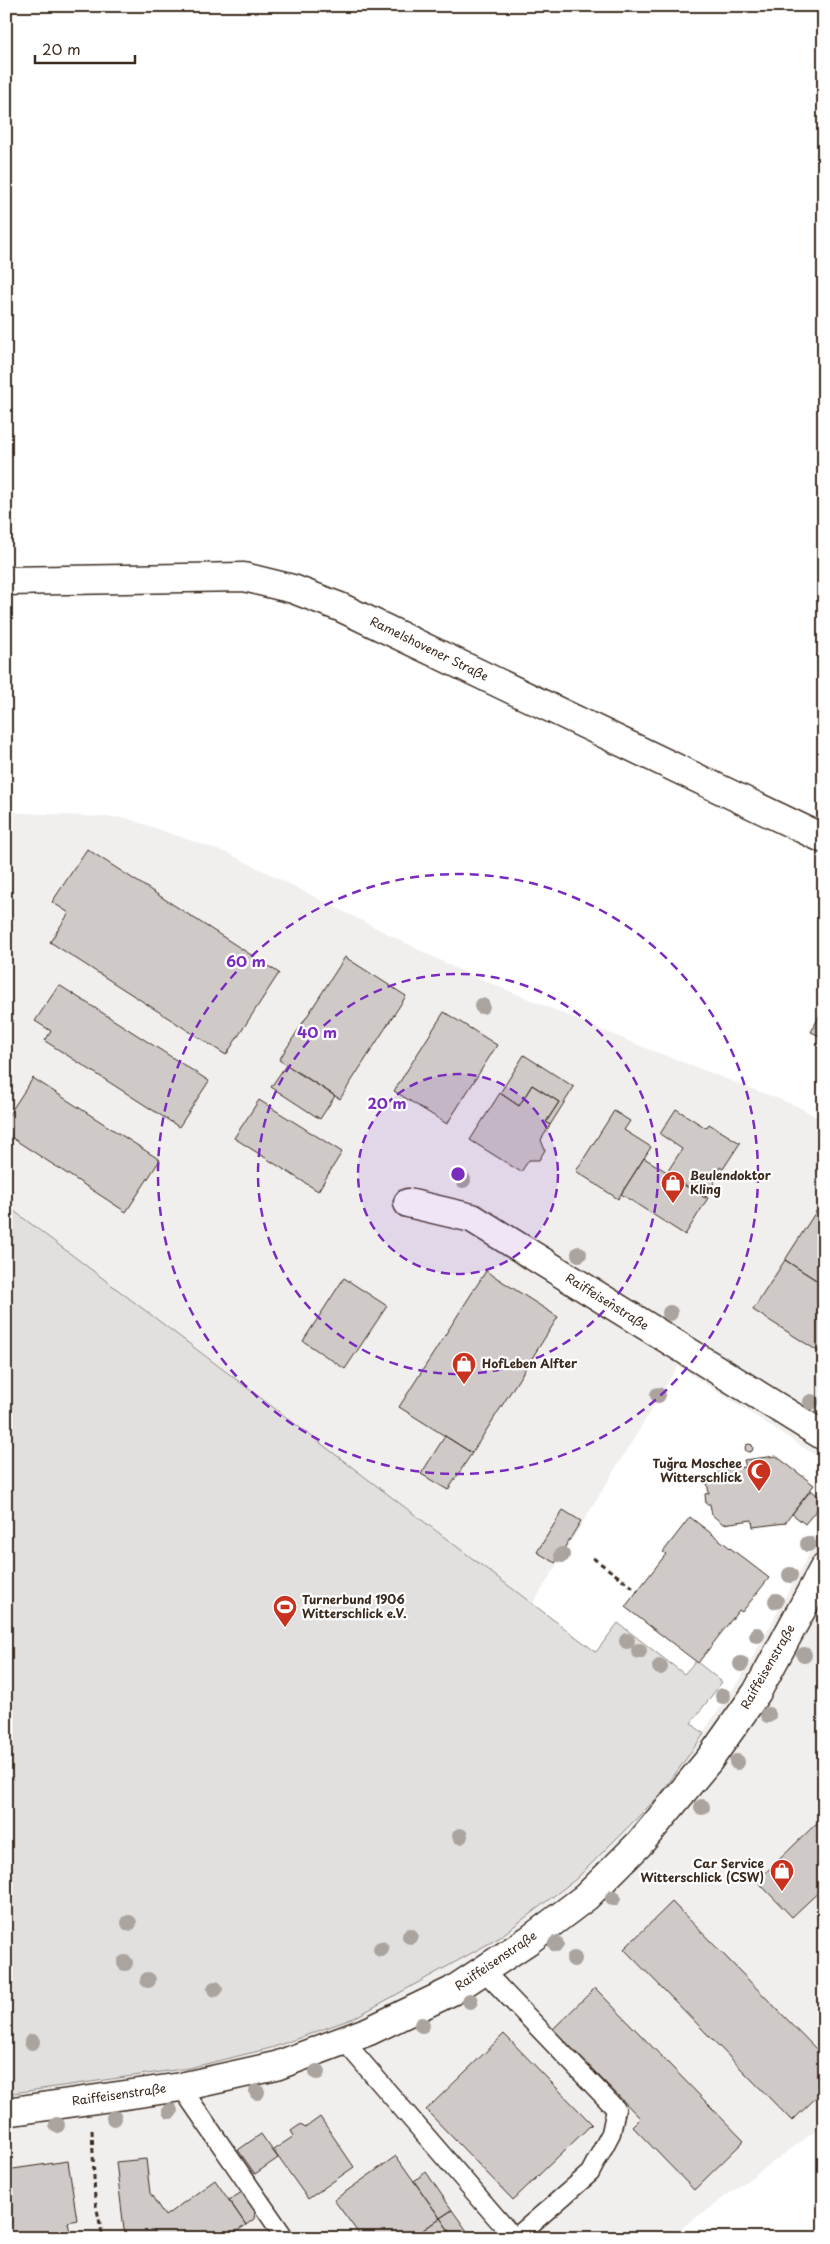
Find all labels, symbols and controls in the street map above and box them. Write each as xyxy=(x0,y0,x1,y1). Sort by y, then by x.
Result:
scale bar xyxy=(35,32,135,64)
text: 20 m xyxy=(42,37,81,60)
street label: Ramelshovener Straße xyxy=(367,612,492,685)
text: 60 m xyxy=(226,949,266,972)
text: 40 m xyxy=(297,1020,337,1043)
text: 20 m xyxy=(368,1091,406,1114)
centre of rings xyxy=(449,1165,467,1183)
place label: Beulendoktor Kling xyxy=(690,1166,772,1198)
shop icon: Beulendoktor Kling xyxy=(660,1170,686,1204)
street label: Raiffeisenstraße xyxy=(562,1268,653,1334)
shop icon: HofLeben Alfter xyxy=(451,1351,477,1385)
place label: HofLeben Alfter xyxy=(482,1354,578,1372)
place label: Tuğra Moschee Witterschlick xyxy=(653,1454,742,1486)
mosque icon: Tuğra Moschee Witterschlick xyxy=(746,1458,772,1492)
place label: Turnerbund 1906 Witterschlick e.V. xyxy=(302,1590,407,1622)
sports icon: Turnerbund 1906 Witterschlick e.V. xyxy=(272,1594,298,1628)
street label: Raiffeisenstraße xyxy=(736,1621,799,1712)
place label: Car Service Witterschlick (CSW) xyxy=(640,1854,764,1886)
shop icon: Car Service Witterschlick (CSW) xyxy=(769,1858,795,1892)
street label: Raiffeisenstraße xyxy=(451,1926,540,1994)
street label: Raiffeisenstraße xyxy=(70,2078,167,2110)

